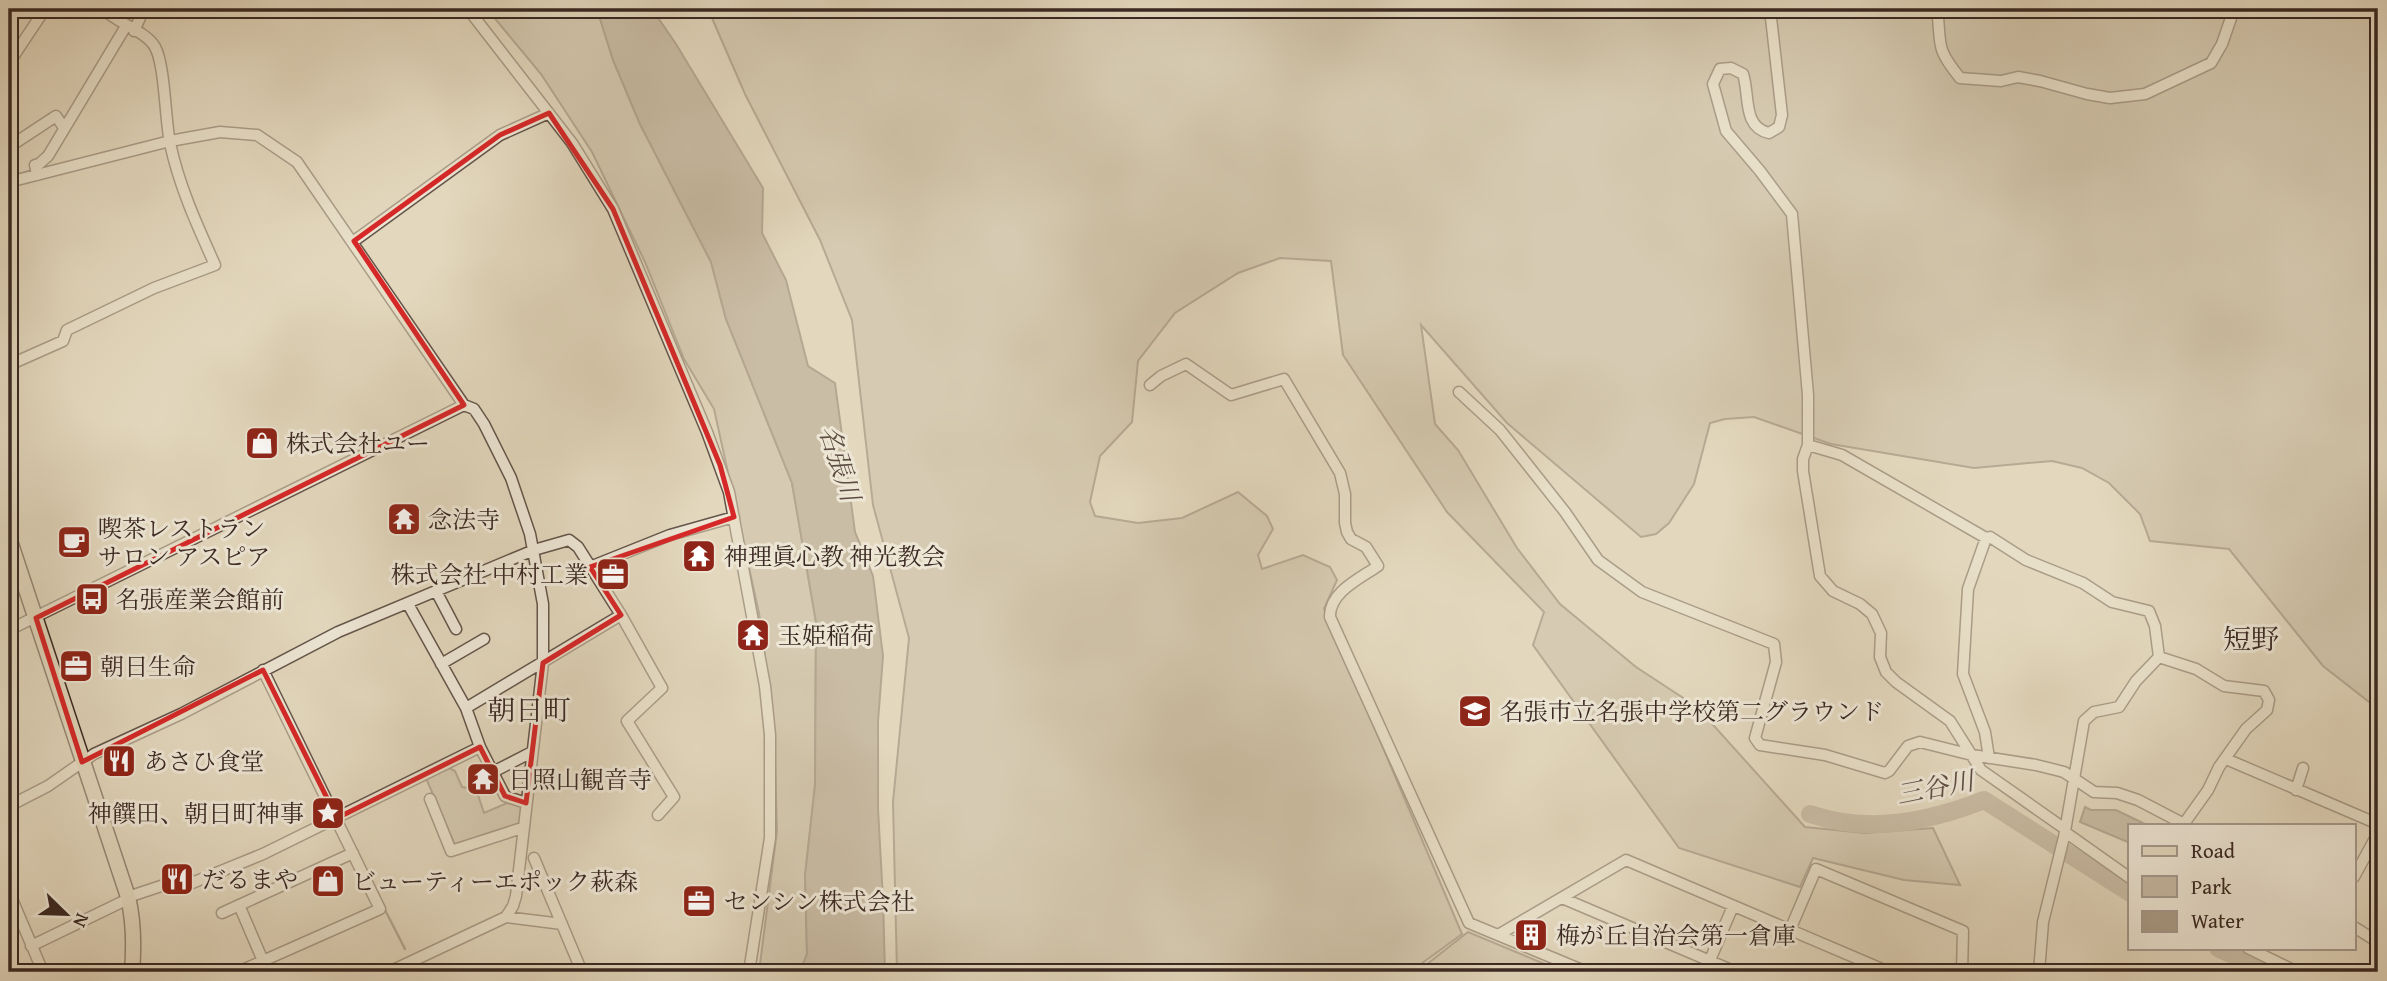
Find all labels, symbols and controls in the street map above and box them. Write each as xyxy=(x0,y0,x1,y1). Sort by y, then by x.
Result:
water label: 名張川 xyxy=(809,420,872,509)
shop icon: 株式会社ユー xyxy=(243,424,281,462)
place label: 株式会社ユー xyxy=(286,426,430,461)
temple icon: 念法寺 xyxy=(385,500,423,538)
place label: 念法寺 xyxy=(428,502,500,537)
place label: 喫茶レストラン サロン アスピア xyxy=(98,511,270,574)
cafe icon: 喫茶レストラン サロン アスピア xyxy=(55,523,93,561)
temple icon: 神理眞心教 神光教会 xyxy=(680,537,718,575)
place label: 神理眞心教 神光教会 xyxy=(724,539,945,574)
office icon: 株式会社 中村工業 xyxy=(594,555,632,593)
place label: 株式会社 中村工業 xyxy=(391,557,588,592)
bus stop icon: 名張産業会館前 xyxy=(73,580,111,618)
place label: 名張産業会館前 xyxy=(116,582,284,617)
temple icon: 玉姫稲荷 xyxy=(734,616,772,654)
place label: 玉姫稲荷 xyxy=(778,618,874,653)
district label: 短野 xyxy=(2223,618,2279,659)
office icon: 朝日生命 xyxy=(57,647,95,685)
place label: 朝日生命 xyxy=(100,649,196,684)
district label: 朝日町 xyxy=(487,689,571,730)
school or university icon: 名張市立名張中学校第二グラウンド xyxy=(1456,692,1494,730)
place label: 名張市立名張中学校第二グラウンド xyxy=(1500,694,1884,729)
restaurant icon: あさひ食堂 xyxy=(100,742,138,780)
place label: あさひ食堂 xyxy=(144,744,264,779)
temple icon: 日照山観音寺 xyxy=(464,760,502,798)
water label: 三谷川 xyxy=(1893,760,1980,814)
place label: 日照山観音寺 xyxy=(508,762,652,797)
place icon: 神饌田、朝日町神事 xyxy=(309,794,347,832)
place label: 神饌田、朝日町神事 xyxy=(88,796,304,831)
legend xyxy=(2128,824,2356,950)
text: Road xyxy=(2191,835,2236,866)
restaurant icon: だるまや xyxy=(158,860,196,898)
place label: だるまや xyxy=(202,862,298,897)
shop icon: ビューティーエポック萩森 xyxy=(309,862,347,900)
place label: ビューティーエポック萩森 xyxy=(352,864,638,899)
text: Park xyxy=(2191,871,2232,902)
north arrow xyxy=(32,880,102,950)
office icon: センシン株式会社 xyxy=(680,882,718,920)
place label: センシン株式会社 xyxy=(724,884,915,919)
text: Water xyxy=(2191,905,2244,936)
text: N xyxy=(66,909,97,932)
building icon: 梅が丘自治会第一倉庫 xyxy=(1512,916,1550,954)
place label: 梅が丘自治会第一倉庫 xyxy=(1556,918,1796,953)

